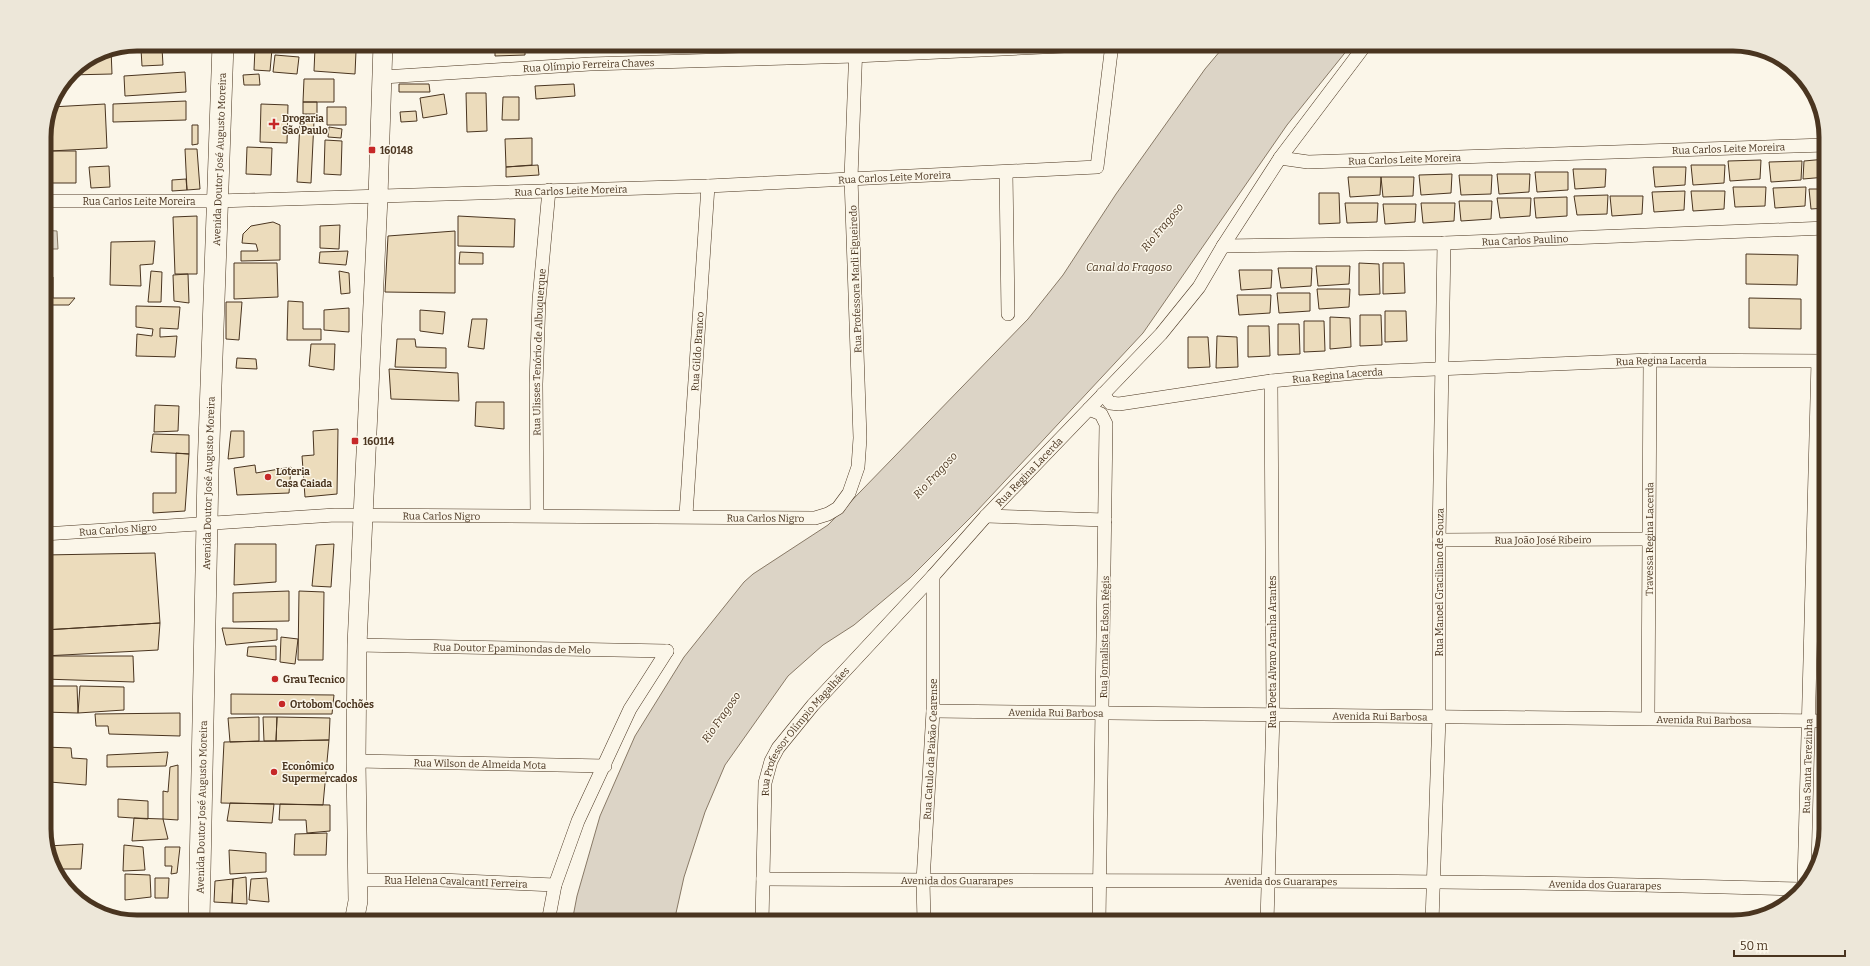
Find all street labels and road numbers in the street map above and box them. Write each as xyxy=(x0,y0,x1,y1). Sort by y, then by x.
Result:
street label: Rua Olímpio Ferreira Chaves xyxy=(522,57,655,75)
street label: Avenida Doutor José Augusto Moreira xyxy=(211,72,229,246)
street label: Rua Carlos Leite Moreira xyxy=(1672,141,1786,157)
street label: Rua Carlos Leite Moreira xyxy=(1348,152,1462,168)
street label: Rua Carlos Leite Moreira xyxy=(838,169,952,187)
street label: Rua Carlos Leite Moreira xyxy=(514,183,628,199)
street label: Rua Carlos Leite Moreira xyxy=(82,196,196,208)
street label: Rua Professora Marli Figueiredo xyxy=(847,205,865,353)
street label: Rua Carlos Paulino xyxy=(1481,233,1569,249)
street label: Rua Ulisses Tenório de Albuquerque xyxy=(531,268,549,436)
street label: Rua Gildo Branco xyxy=(689,311,707,392)
street label: Rua Regina Lacerda xyxy=(1615,355,1707,368)
street label: Rua Regina Lacerda xyxy=(1292,366,1384,386)
street label: Avenida Doutor José Augusto Moreira xyxy=(201,396,218,570)
street label: Rua Regina Lacerda xyxy=(994,435,1066,509)
street label: Travessa Regina Lacerda xyxy=(1644,482,1656,596)
street label: Rua Manoel Graciliano de Souza xyxy=(1434,507,1447,656)
street label: Rua Carlos Nigro xyxy=(402,510,481,523)
street label: Rua Carlos Nigro xyxy=(726,512,805,525)
street label: Rua Carlos Nigro xyxy=(79,522,157,539)
street label: Rua João José Ribeiro xyxy=(1494,534,1592,547)
street label: Rua Jornalista Edson Régis xyxy=(1098,575,1112,698)
street label: Rua Poeta Alvaro Aranha Arantes xyxy=(1267,575,1279,729)
street label: Rua Doutor Epaminondas de Melo xyxy=(433,641,591,657)
street label: Rua Professor Olímpio Magalhães xyxy=(760,665,852,796)
street label: Rua Catulo da Paixão Cearense xyxy=(922,679,940,820)
street label: Avenida Rui Barbosa xyxy=(1008,707,1104,720)
street label: Avenida Rui Barbosa xyxy=(1332,710,1428,724)
street label: Avenida Rui Barbosa xyxy=(1656,714,1752,727)
street label: Rua Santa Terezinha xyxy=(1801,718,1815,814)
street label: Avenida Doutor José Augusto Moreira xyxy=(195,720,210,894)
street label: Rua Wilson de Almeida Mota xyxy=(413,757,547,772)
street label: Rua Helena CavalcantI Ferreira xyxy=(384,875,528,891)
street label: Avenida dos Guararapes xyxy=(901,875,1014,887)
street label: Avenida dos Guararapes xyxy=(1225,876,1338,888)
street label: Avenida dos Guararapes xyxy=(1549,878,1662,893)

